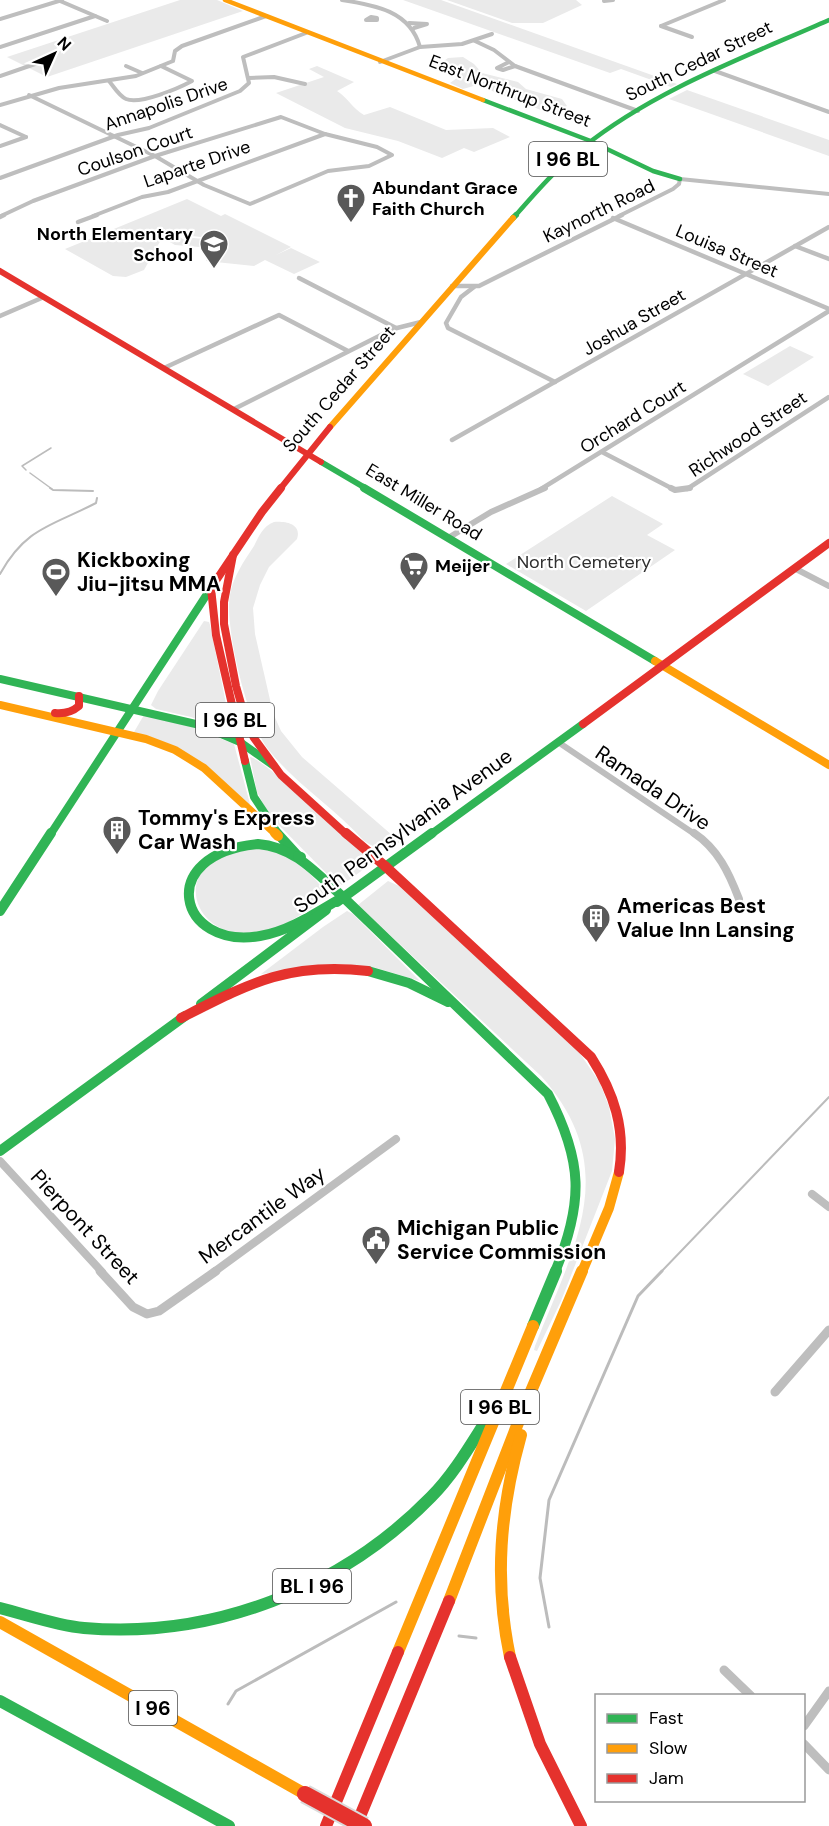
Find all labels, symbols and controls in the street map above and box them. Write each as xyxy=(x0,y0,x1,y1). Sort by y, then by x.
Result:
street label: South Cedar Street xyxy=(622,15,776,107)
north arrow xyxy=(24,24,84,84)
text: N xyxy=(53,32,76,55)
street label: East Northrup Street xyxy=(426,49,594,133)
street label: Annapolis Drive xyxy=(101,72,231,136)
street label: Coulson Court xyxy=(74,120,196,182)
street label: Laparte Drive xyxy=(140,135,254,193)
road number: I 96 BL xyxy=(529,142,607,176)
street label: Kaynorth Road xyxy=(539,174,659,248)
place label: Abundant Grace Faith Church xyxy=(372,176,518,221)
church icon: Abundant Grace Faith Church xyxy=(335,182,367,224)
street label: Louisa Street xyxy=(672,219,782,283)
place label: North Elementary School xyxy=(37,222,193,267)
school or university icon: North Elementary School xyxy=(198,228,230,270)
street label: Joshua Street xyxy=(578,283,690,361)
street label: South Cedar Street xyxy=(277,321,401,457)
street label: Orchard Court xyxy=(575,375,691,459)
street label: Richwood Street xyxy=(684,386,812,482)
street label: East Miller Road xyxy=(361,458,487,546)
place label: Kickboxing Jiu-jitsu MMA xyxy=(77,546,221,598)
supermarket icon: Meijer xyxy=(398,550,430,592)
park label: North Cemetery xyxy=(517,550,651,574)
place label: Meijer xyxy=(435,554,490,578)
sports icon: Kickboxing Jiu-jitsu MMA xyxy=(40,556,72,598)
road number: I 96 BL xyxy=(196,703,274,737)
street label: Ramada Drive xyxy=(590,739,716,837)
street label: South Pennsylvania Avenue xyxy=(288,742,518,920)
place label: Tommy's Express Car Wash xyxy=(138,804,315,856)
building icon: Tommy's Express Car Wash xyxy=(101,814,133,856)
place label: Americas Best Value Inn Lansing xyxy=(617,892,795,944)
building icon: Americas Best Value Inn Lansing xyxy=(580,902,612,944)
street label: Mercantile Way xyxy=(193,1159,331,1270)
street label: Pierpont Street xyxy=(24,1163,146,1291)
place label: Michigan Public Service Commission xyxy=(397,1214,606,1266)
public building icon: Michigan Public Service Commission xyxy=(360,1224,392,1266)
road number: I 96 BL xyxy=(461,1390,539,1424)
road number: BL I 96 xyxy=(273,1569,351,1603)
road number: I 96 xyxy=(129,1691,177,1725)
legend xyxy=(595,1694,805,1802)
text: Fast xyxy=(649,1706,684,1730)
text: Slow xyxy=(649,1736,688,1760)
text: Jam xyxy=(649,1766,684,1790)

